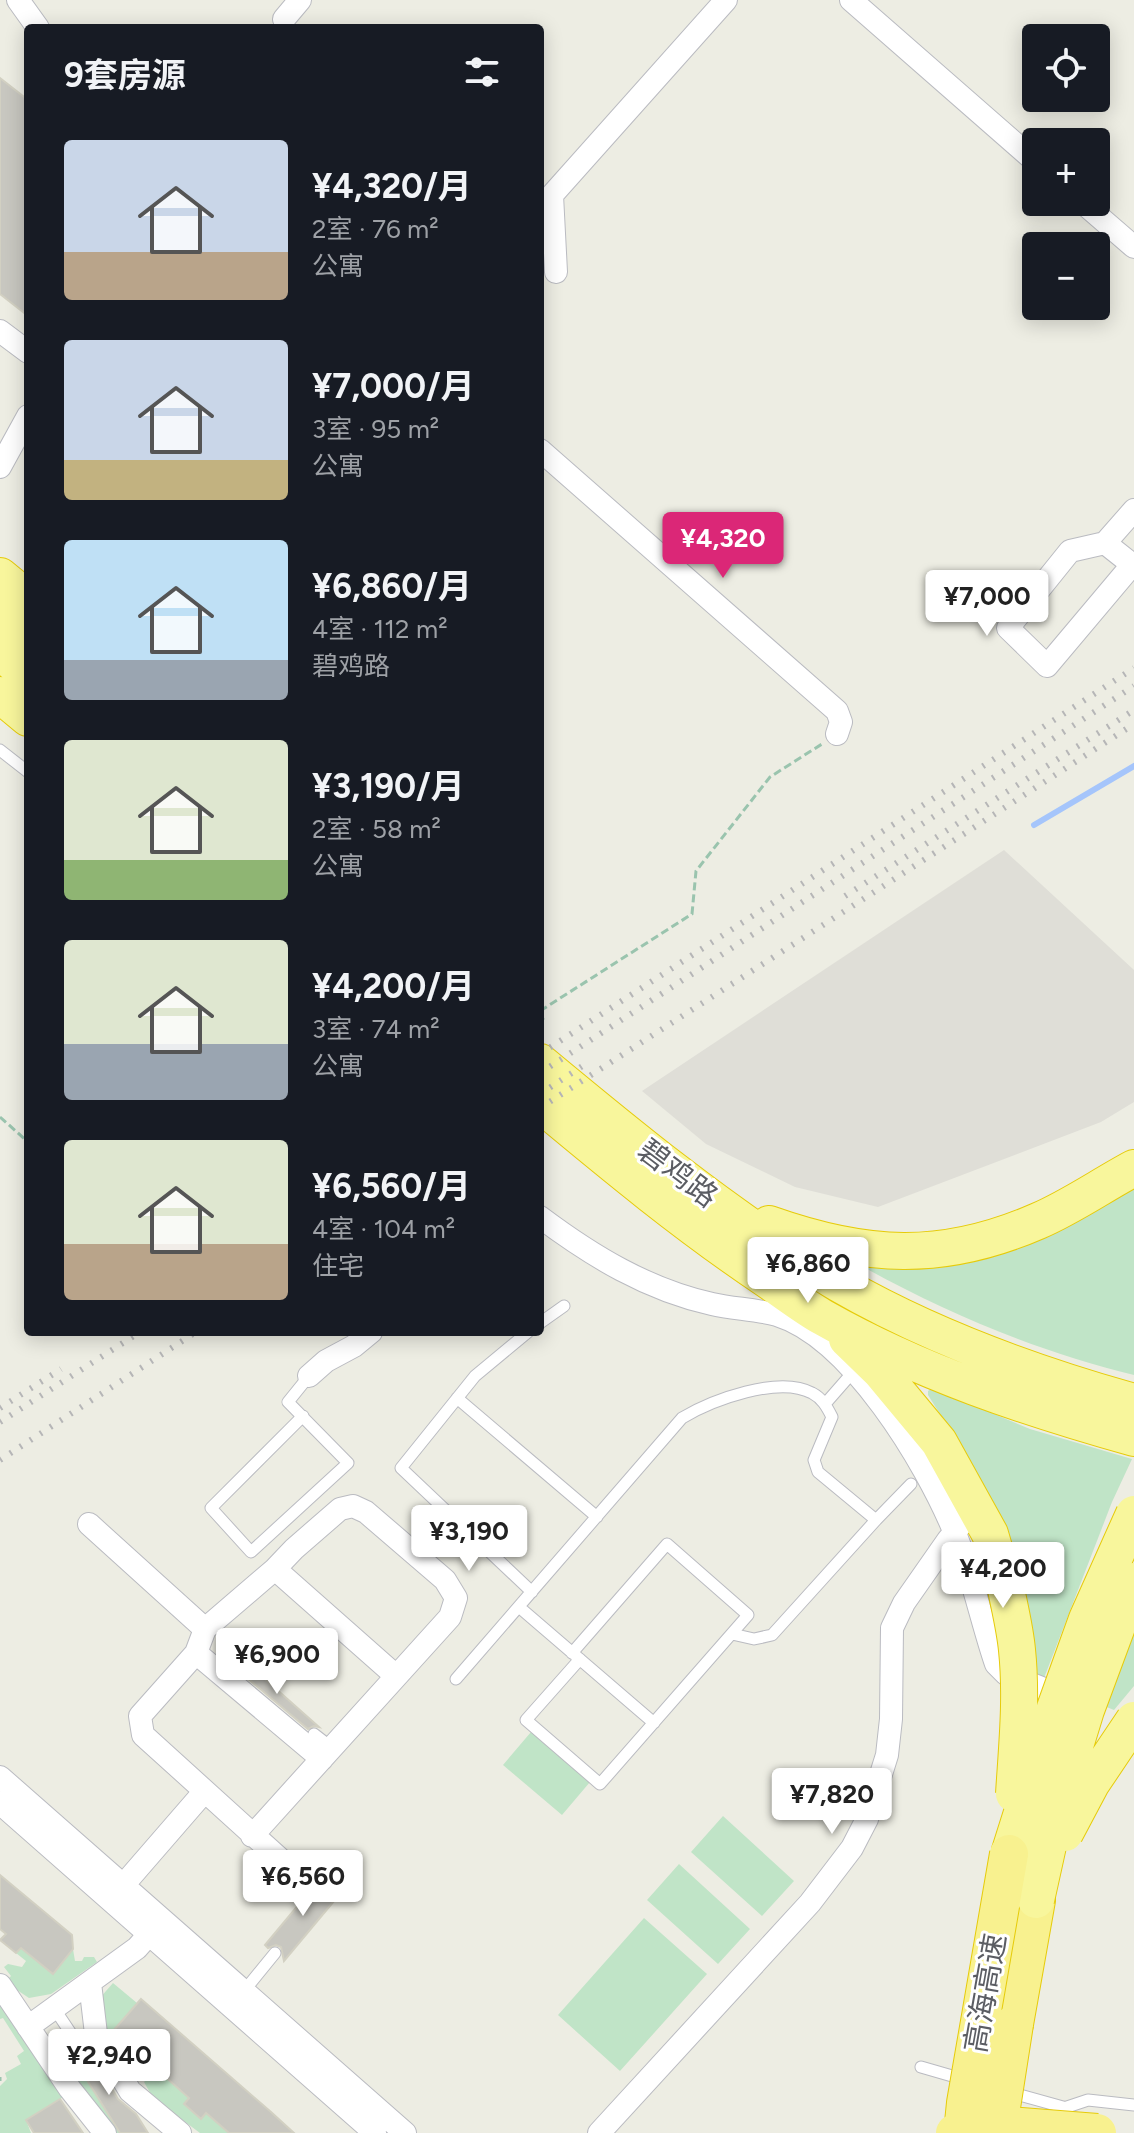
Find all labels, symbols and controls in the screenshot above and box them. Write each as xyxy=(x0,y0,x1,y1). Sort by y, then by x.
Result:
map controls xyxy=(1022,24,1110,320)
button: locate xyxy=(1022,24,1110,112)
icon: filters xyxy=(460,50,504,94)
text: 9套房源 xyxy=(64,55,186,96)
button: + xyxy=(1022,128,1110,216)
text: ¥4,320/月 xyxy=(312,166,472,207)
icon: home xyxy=(128,172,224,268)
text: 2室 · 76 m² xyxy=(312,213,439,245)
button: − xyxy=(1022,232,1110,320)
text: 公寓 xyxy=(312,250,364,282)
text: ¥7,000/月 xyxy=(312,366,475,407)
icon: home xyxy=(128,372,224,468)
text: 3室 · 95 m² xyxy=(312,413,439,445)
text: 公寓 xyxy=(312,450,364,482)
pin: ¥4,320 xyxy=(658,512,788,580)
text: ¥4,320 xyxy=(681,522,766,554)
text: ¥6,860/月 xyxy=(312,566,472,607)
pin: ¥7,000 xyxy=(922,570,1052,638)
icon: home xyxy=(128,572,224,668)
text: ¥7,000 xyxy=(943,580,1031,612)
text: 4室 · 112 m² xyxy=(312,613,448,645)
text: 碧鸡路 xyxy=(312,650,390,682)
text: ¥3,190/月 xyxy=(312,766,465,807)
icon: home xyxy=(128,772,224,868)
text: 2室 · 58 m² xyxy=(312,813,441,845)
text: 公寓 xyxy=(312,850,364,882)
text: ¥4,200/月 xyxy=(312,966,475,1007)
icon: home xyxy=(128,972,224,1068)
text: 3室 · 74 m² xyxy=(312,1013,440,1045)
text: 公寓 xyxy=(312,1050,364,1082)
street label: 碧鸡路 xyxy=(631,1131,725,1215)
text: ¥6,560/月 xyxy=(312,1166,471,1207)
icon: home xyxy=(128,1172,224,1268)
text: 4室 · 104 m² xyxy=(312,1213,455,1245)
pin: ¥6,860 xyxy=(743,1237,873,1305)
text: ¥6,860 xyxy=(765,1247,851,1279)
text: 住宅 xyxy=(312,1250,364,1282)
pin: ¥3,190 xyxy=(404,1505,534,1573)
text: ¥3,190 xyxy=(429,1515,509,1547)
pin: ¥4,200 xyxy=(938,1542,1068,1610)
text: ¥4,200 xyxy=(959,1552,1047,1584)
pin: ¥6,900 xyxy=(212,1628,342,1696)
text: ¥6,900 xyxy=(234,1638,320,1670)
pin: ¥7,820 xyxy=(767,1768,897,1836)
text: ¥7,820 xyxy=(790,1778,874,1810)
pin: ¥6,560 xyxy=(238,1850,368,1918)
text: ¥6,560 xyxy=(261,1860,345,1892)
street label: 高海高速 xyxy=(956,1931,1014,2055)
pin: ¥2,940 xyxy=(44,2029,174,2097)
text: ¥2,940 xyxy=(66,2039,152,2071)

